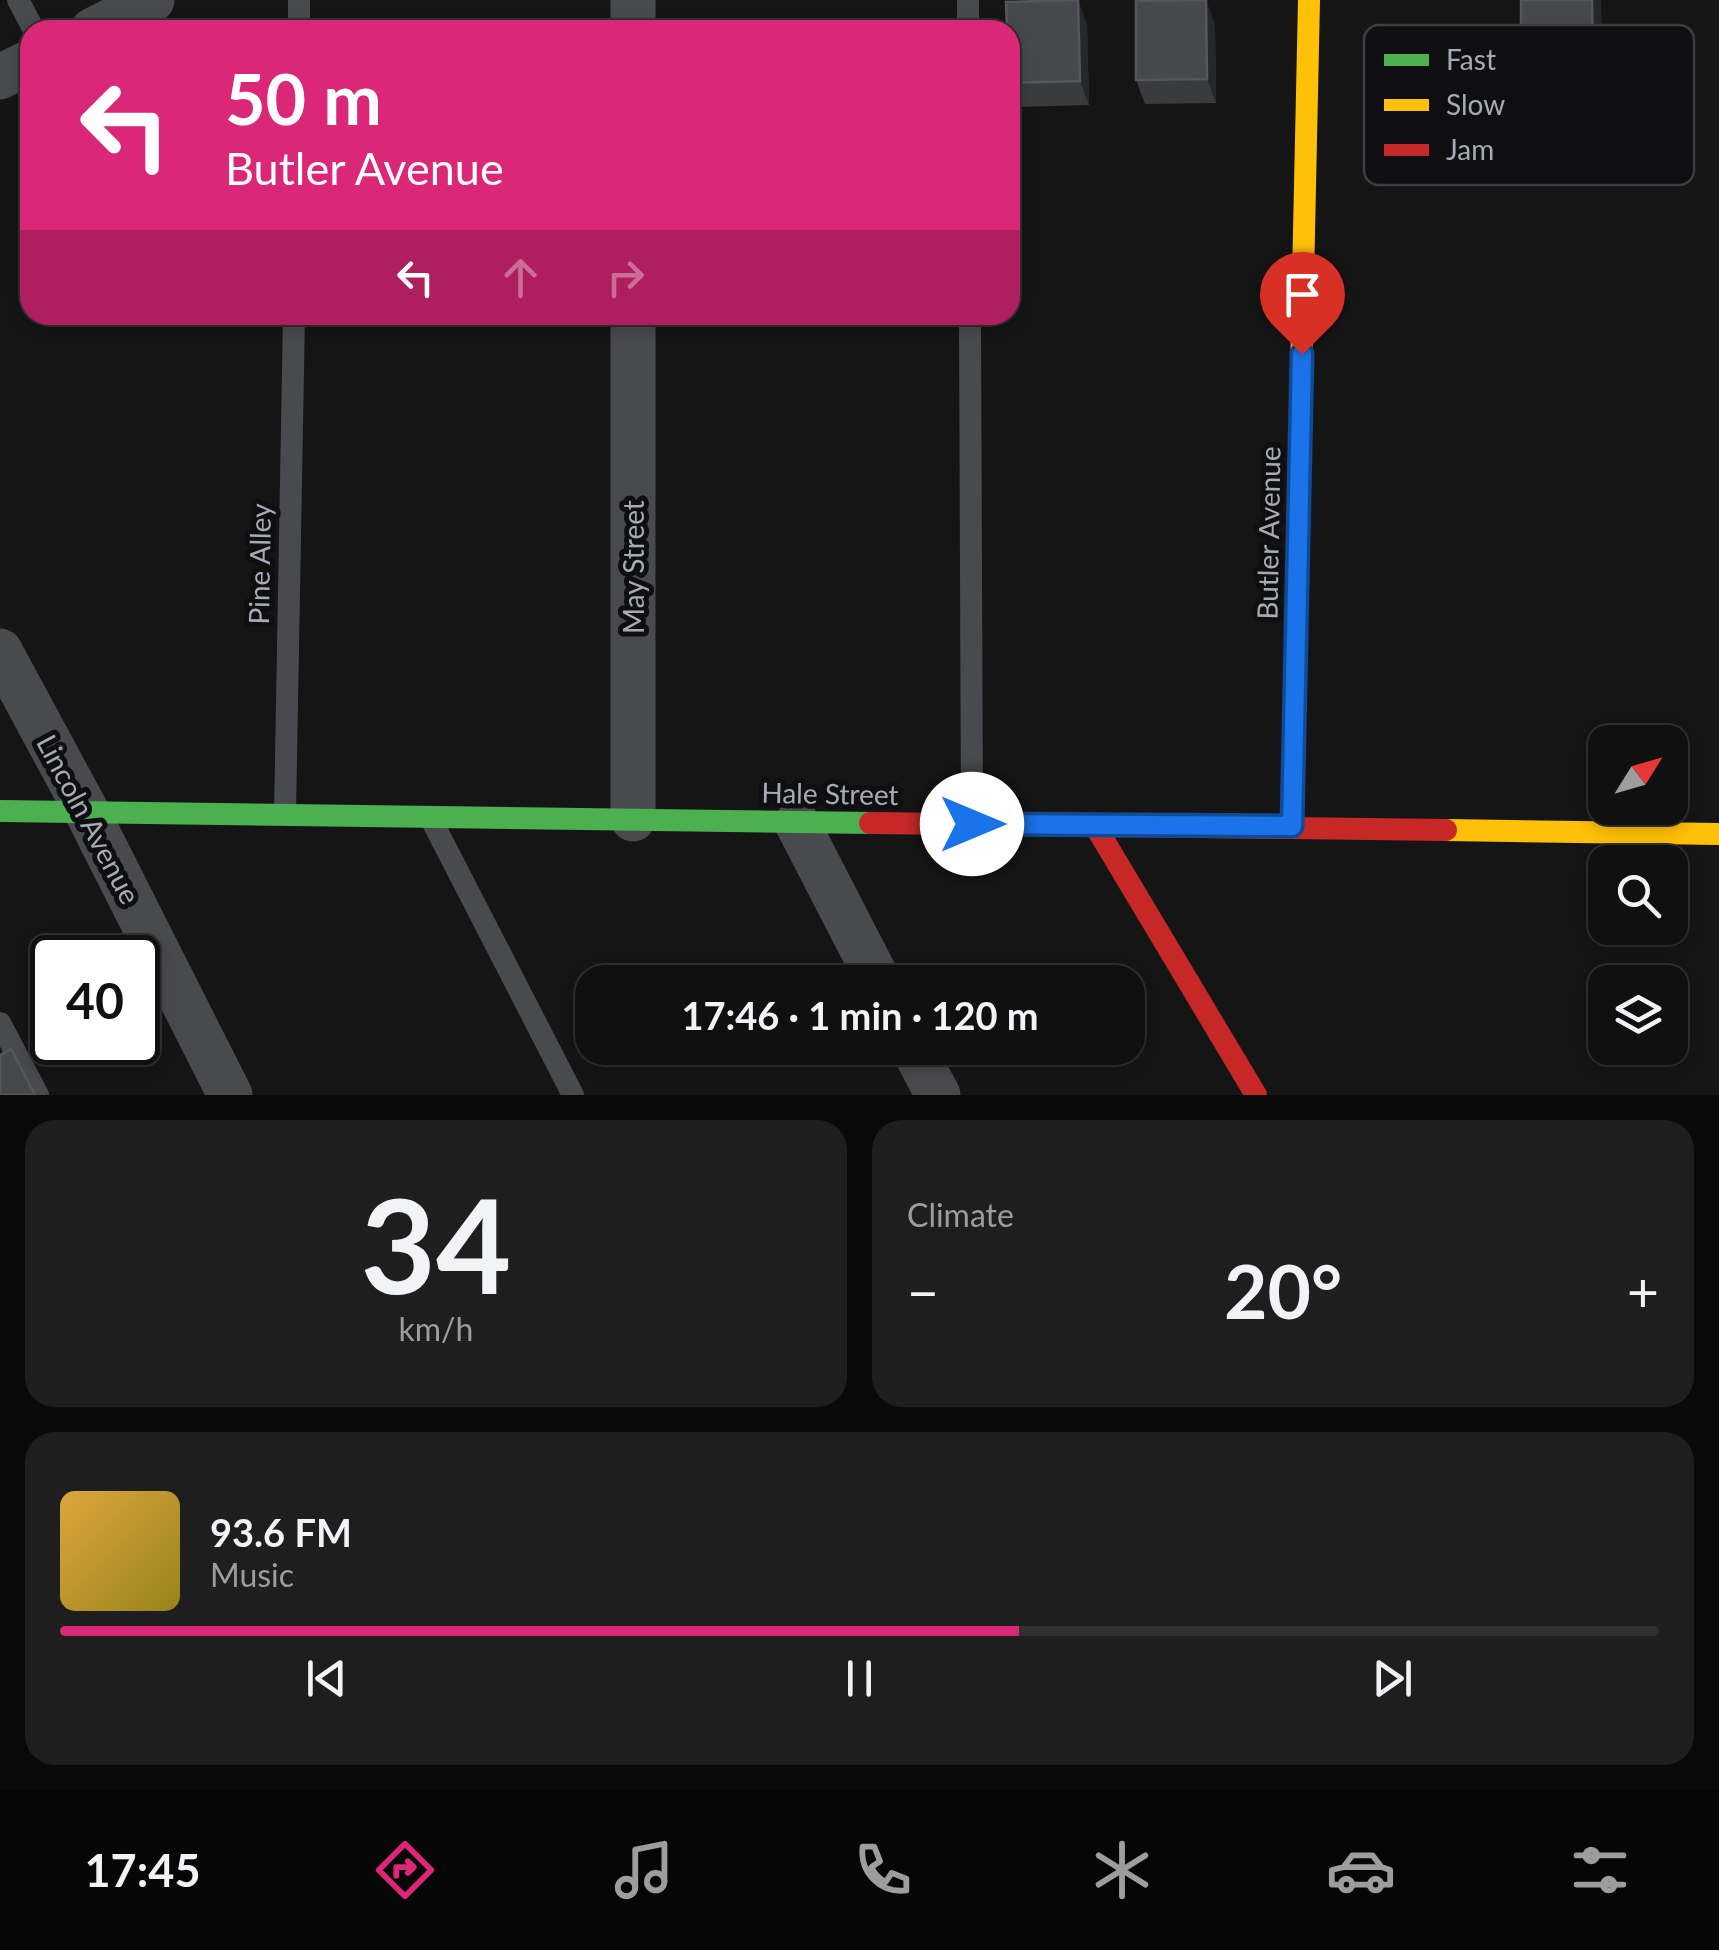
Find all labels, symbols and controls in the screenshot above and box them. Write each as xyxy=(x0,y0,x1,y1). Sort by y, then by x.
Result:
legend xyxy=(1364,25,1694,185)
text: Fast xyxy=(1446,42,1496,76)
text: 50 m xyxy=(225,56,382,140)
icon: left xyxy=(60,60,190,190)
text: Slow xyxy=(1446,87,1505,121)
text: Jam xyxy=(1446,132,1494,166)
text: Butler Avenue xyxy=(225,141,504,195)
icon: left xyxy=(388,250,443,305)
icon: ahead xyxy=(493,250,548,305)
icon: right xyxy=(598,250,653,305)
pin xyxy=(1260,252,1345,355)
icon: arrive xyxy=(1275,267,1330,322)
street label: Butler Avenue xyxy=(1249,446,1287,620)
street label: May Street xyxy=(616,500,650,634)
street label: Pine Alley xyxy=(241,503,277,625)
north arrow xyxy=(1588,725,1688,825)
map controls xyxy=(1588,725,1688,1065)
street label: Lincoln Avenue xyxy=(30,729,148,909)
position arrow xyxy=(920,772,1024,876)
street label: Hale Street xyxy=(761,775,899,811)
button: search xyxy=(1588,845,1688,945)
speed limit sign: 40 xyxy=(30,935,160,1065)
button: layers xyxy=(1588,965,1688,1065)
text: 17:46 · 1 min · 120 m xyxy=(681,992,1039,1038)
text: 34 xyxy=(361,1166,511,1322)
text: Climate xyxy=(907,1195,1014,1234)
text: 20° xyxy=(1224,1245,1342,1335)
text: − xyxy=(907,1258,939,1324)
text: + xyxy=(1627,1258,1659,1324)
text: km/h xyxy=(399,1309,473,1348)
text: 93.6 FM xyxy=(210,1509,352,1555)
text: Music xyxy=(210,1555,294,1594)
icon: previous xyxy=(299,1651,354,1706)
icon: pause xyxy=(832,1651,887,1706)
icon: next xyxy=(1365,1651,1420,1706)
icon: directions xyxy=(370,1835,440,1905)
icon: music xyxy=(609,1835,679,1905)
icon: phone xyxy=(848,1835,918,1905)
icon: climate xyxy=(1087,1835,1157,1905)
icon: car xyxy=(1326,1835,1396,1905)
icon: filters xyxy=(1565,1835,1635,1905)
text: 17:45 xyxy=(85,1843,201,1897)

